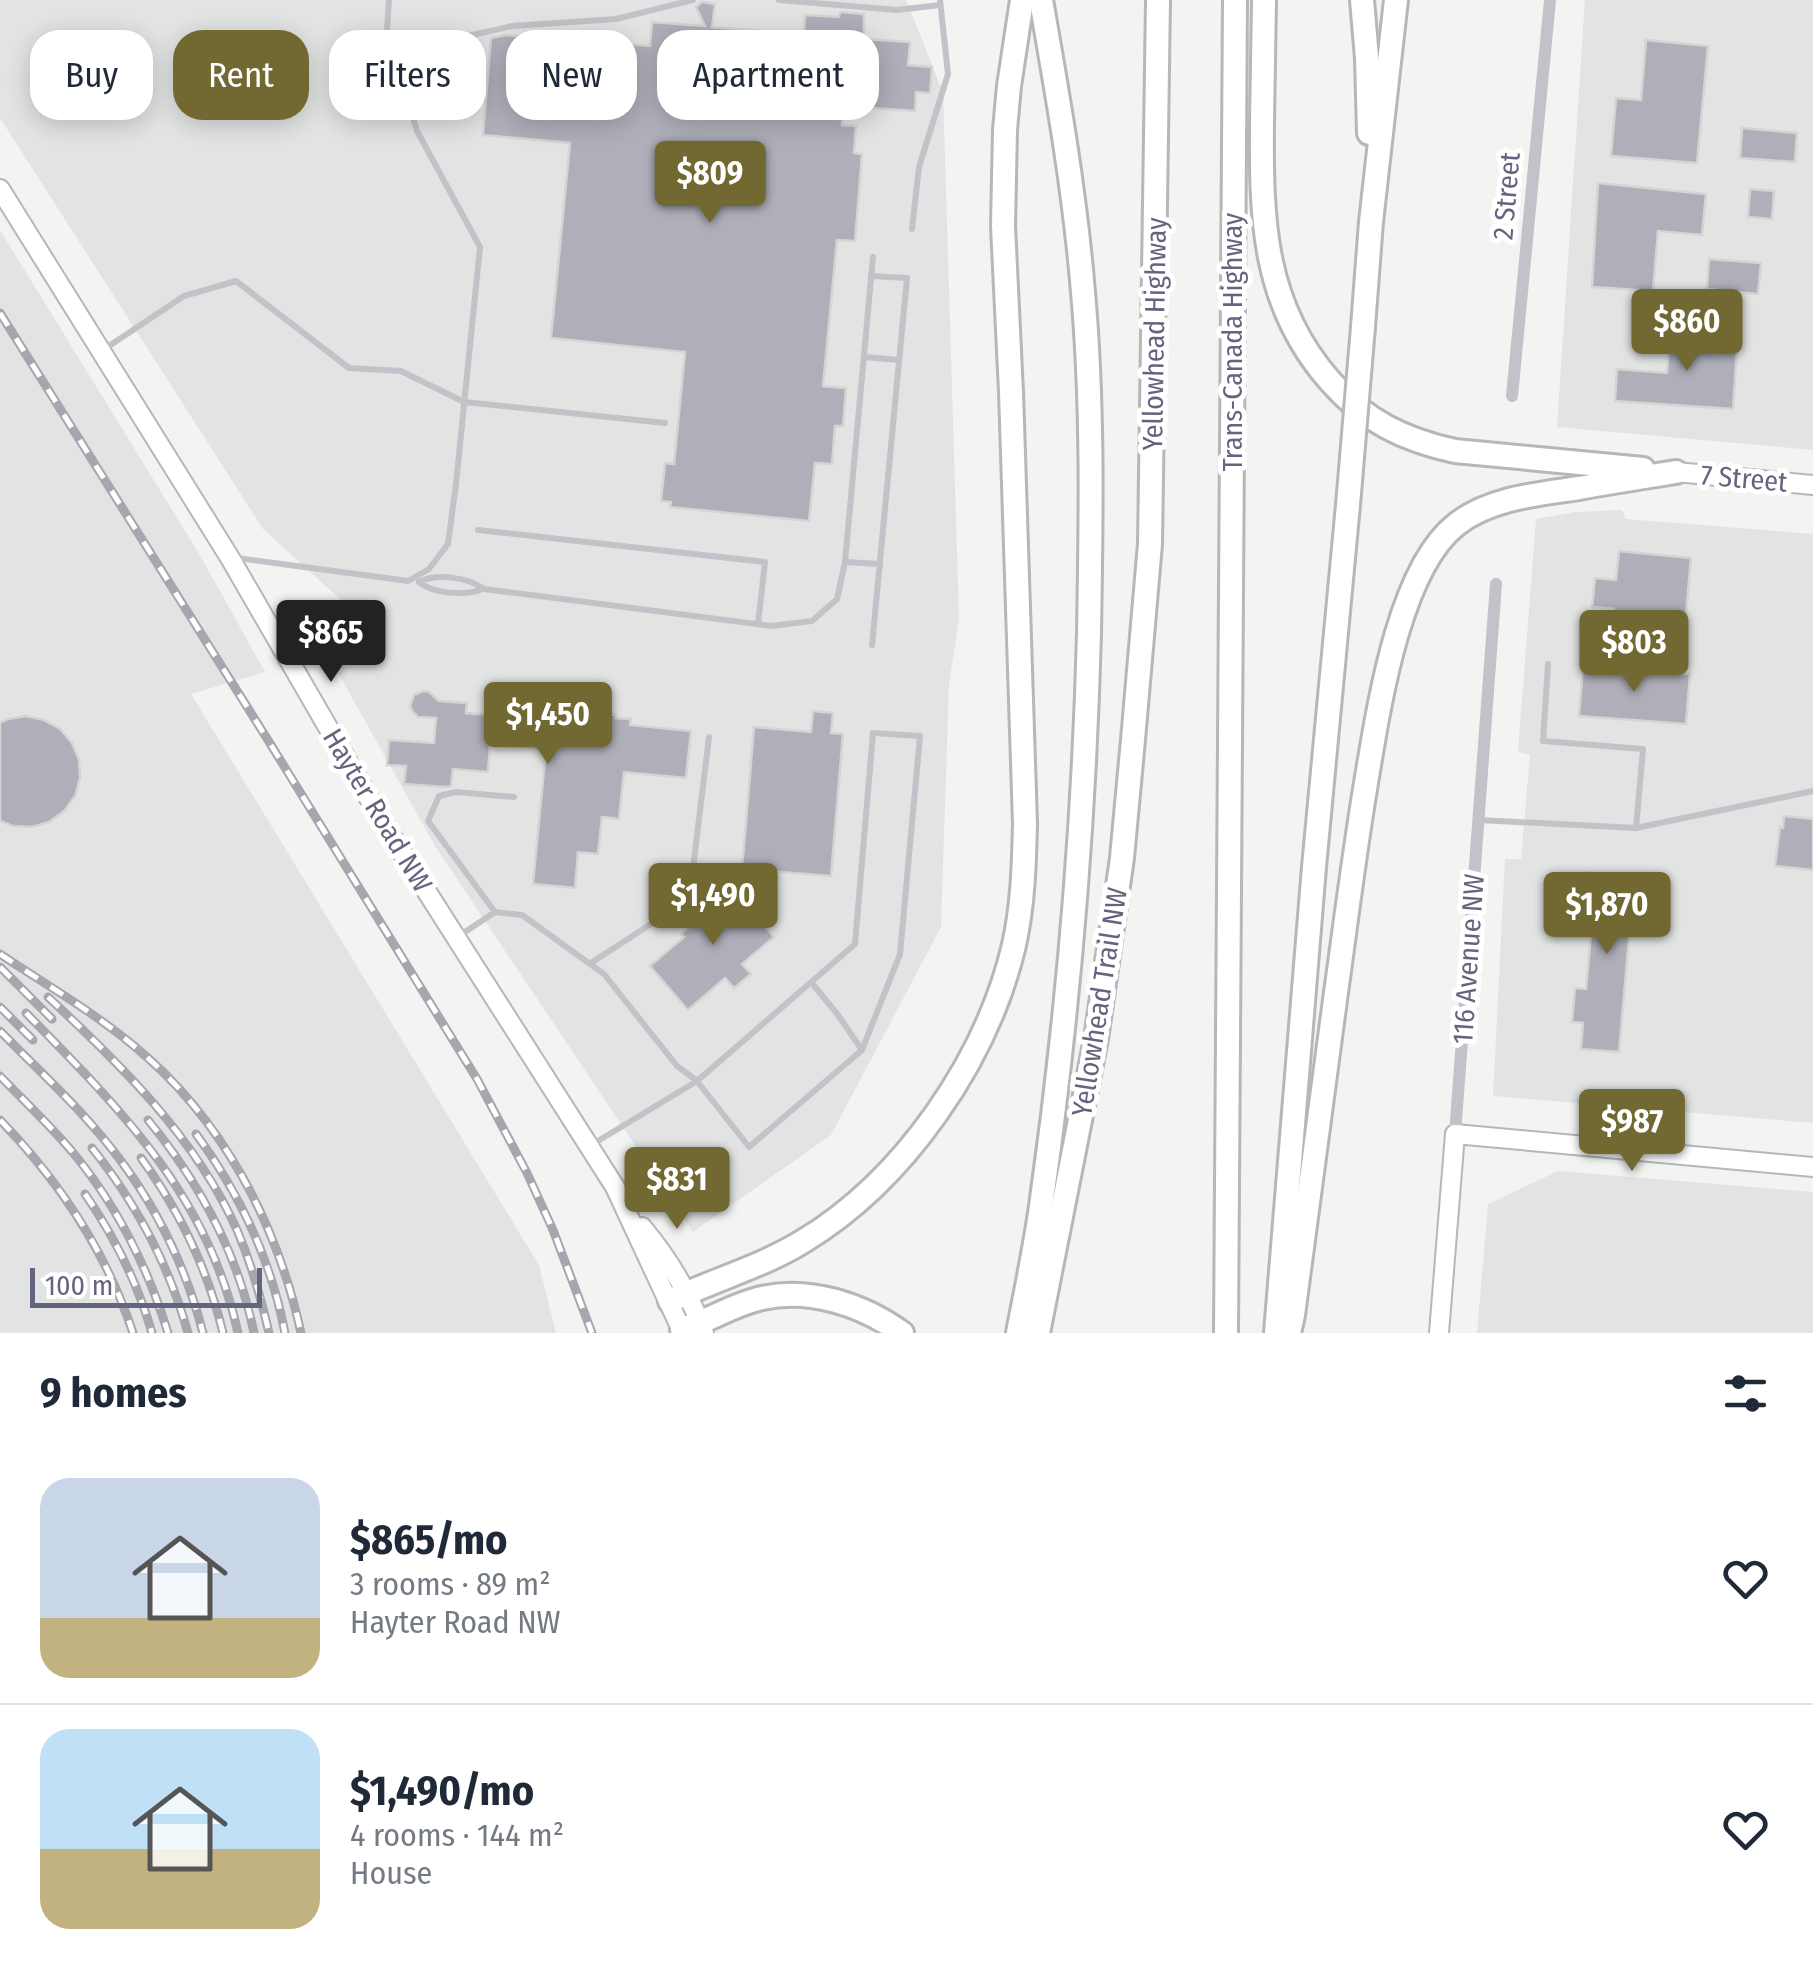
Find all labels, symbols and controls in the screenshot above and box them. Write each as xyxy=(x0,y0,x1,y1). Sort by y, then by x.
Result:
chip: Buy xyxy=(30,30,153,120)
chip: Rent xyxy=(173,30,309,120)
chip: Filters xyxy=(329,30,486,120)
chip: New xyxy=(506,30,637,120)
chip: Apartment xyxy=(657,30,879,120)
pin: $809 xyxy=(651,141,769,226)
street label: 2 Street xyxy=(1486,150,1527,241)
text: $809 xyxy=(677,154,743,192)
street label: Trans-Canada Highway xyxy=(1216,212,1249,471)
street label: Yellowhead Highway xyxy=(1136,217,1173,451)
pin: $860 xyxy=(1628,289,1746,374)
text: $860 xyxy=(1653,302,1721,340)
street label: 7 Street xyxy=(1699,458,1789,499)
pin: $865 xyxy=(272,600,390,685)
pin: $803 xyxy=(1575,610,1693,695)
text: $865 xyxy=(298,613,364,651)
text: $803 xyxy=(1601,623,1667,661)
pin: $1,450 xyxy=(467,682,629,767)
text: $1,450 xyxy=(506,695,590,733)
street label: Hayter Road NW xyxy=(316,723,439,898)
pin: $1,490 xyxy=(632,863,794,948)
pin: $1,870 xyxy=(1526,872,1688,957)
street label: 116 Avenue NW xyxy=(1446,873,1491,1045)
text: $1,490 xyxy=(671,876,755,914)
street label: Yellowhead Trail NW xyxy=(1065,885,1134,1119)
text: $1,870 xyxy=(1566,885,1648,923)
pin: $987 xyxy=(1573,1089,1691,1174)
text: $987 xyxy=(1601,1102,1663,1140)
pin: $831 xyxy=(618,1147,736,1232)
text: $831 xyxy=(647,1160,707,1198)
scale bar xyxy=(30,1263,262,1308)
text: 100 m xyxy=(45,1269,113,1302)
icon: filters xyxy=(1718,1366,1773,1421)
text: 9 homes xyxy=(40,1368,187,1418)
text: $865/mo xyxy=(350,1515,508,1565)
icon: home xyxy=(120,1518,240,1638)
icon: heart xyxy=(1718,1551,1773,1606)
text: 3 rooms · 89 m² xyxy=(350,1565,551,1603)
text: Hayter Road NW xyxy=(350,1603,561,1641)
text: $1,490/mo xyxy=(350,1766,534,1816)
icon: home xyxy=(120,1769,240,1889)
icon: heart xyxy=(1718,1802,1773,1857)
text: 4 rooms · 144 m² xyxy=(350,1816,564,1854)
text: House xyxy=(350,1854,432,1892)

